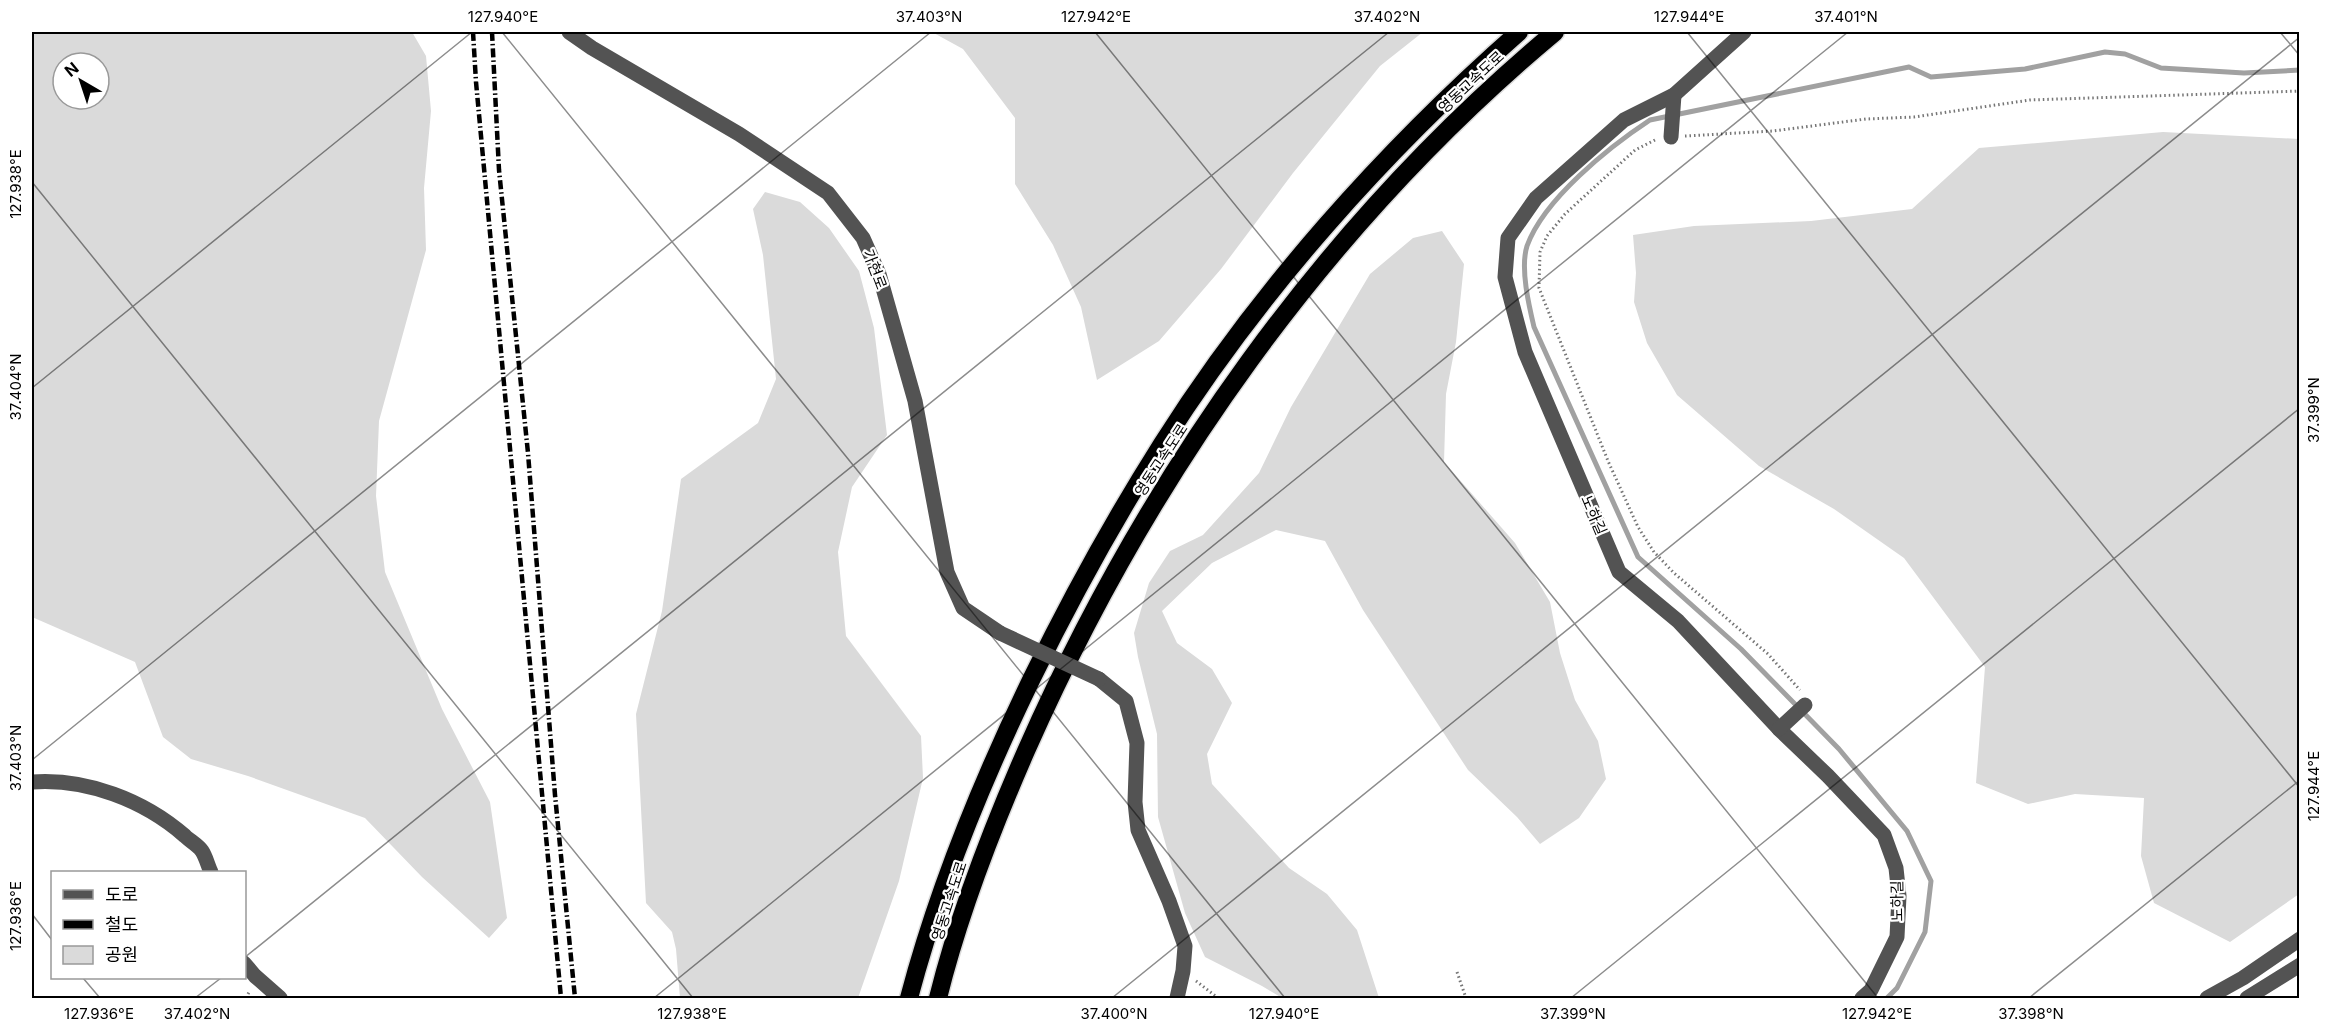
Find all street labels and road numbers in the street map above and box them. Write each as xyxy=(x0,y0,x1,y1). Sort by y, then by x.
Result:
street label: 영동고속도로 xyxy=(1434,47,1508,117)
street label: 가현로 xyxy=(859,246,891,292)
street label: 영동고속도로 xyxy=(1130,420,1192,500)
street label: 노하길 xyxy=(1577,492,1611,538)
street label: 영동고속도로 xyxy=(927,859,971,943)
street label: 노하길 xyxy=(1887,880,1907,922)

